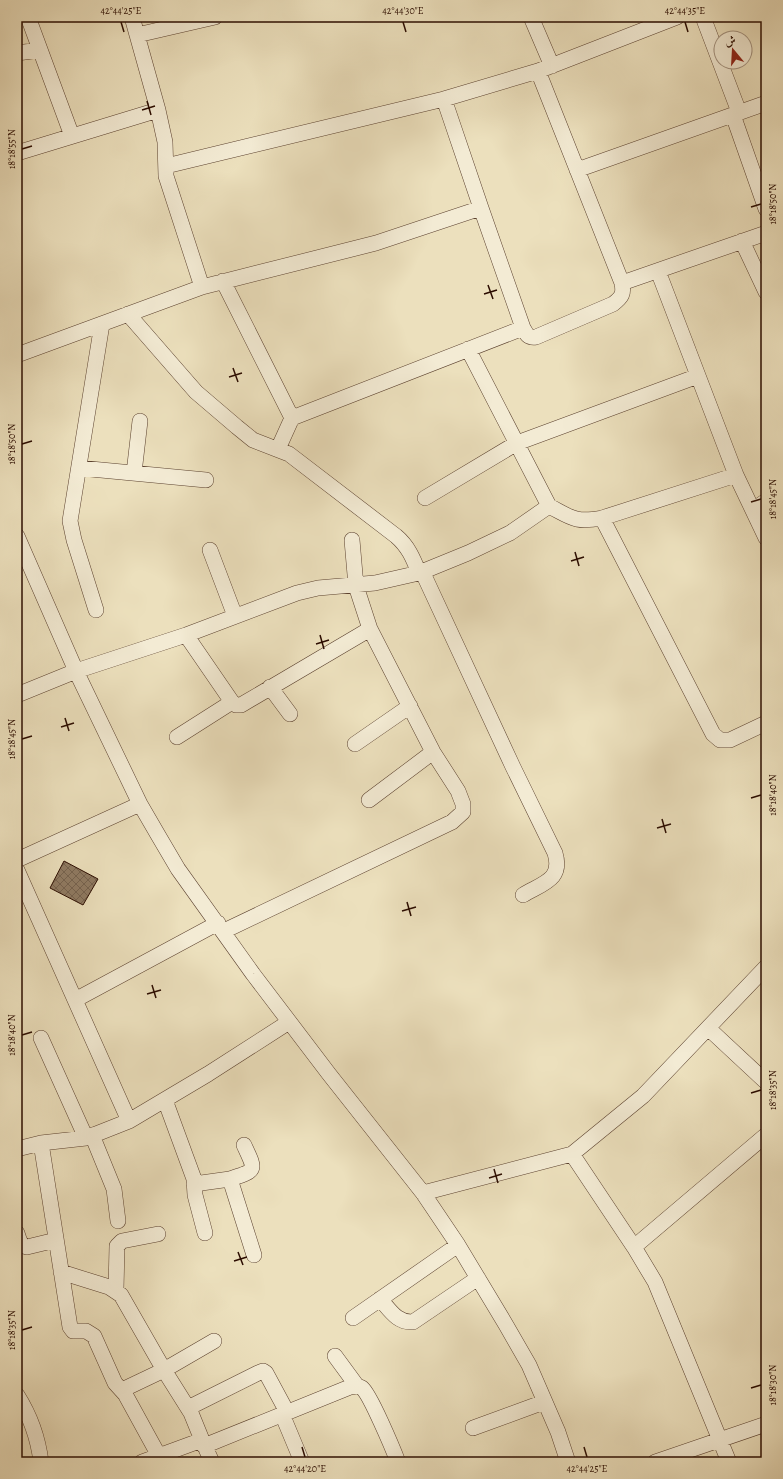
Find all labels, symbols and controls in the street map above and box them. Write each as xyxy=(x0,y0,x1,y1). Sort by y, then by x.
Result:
text: 42°44'25"E xyxy=(100,4,142,17)
text: 42°44'30"E xyxy=(382,4,424,17)
text: 42°44'35"E xyxy=(665,4,705,17)
north arrow xyxy=(713,30,753,70)
text: ش xyxy=(723,32,738,50)
text: 18°18'55"N xyxy=(5,129,18,169)
text: 18°18'50"N xyxy=(766,183,779,225)
text: 18°18'50"N xyxy=(5,423,18,465)
text: 18°18'45"N xyxy=(766,479,779,519)
text: 18°18'45"N xyxy=(5,719,18,759)
text: 18°18'40"N xyxy=(766,774,779,816)
text: 18°18'40"N xyxy=(5,1014,18,1056)
text: 18°18'35"N xyxy=(766,1070,779,1110)
text: 18°18'35"N xyxy=(5,1310,18,1350)
text: 18°18'30"N xyxy=(766,1365,779,1405)
text: 42°44'20"E xyxy=(284,1462,326,1475)
text: 42°44'25"E xyxy=(566,1462,608,1475)

